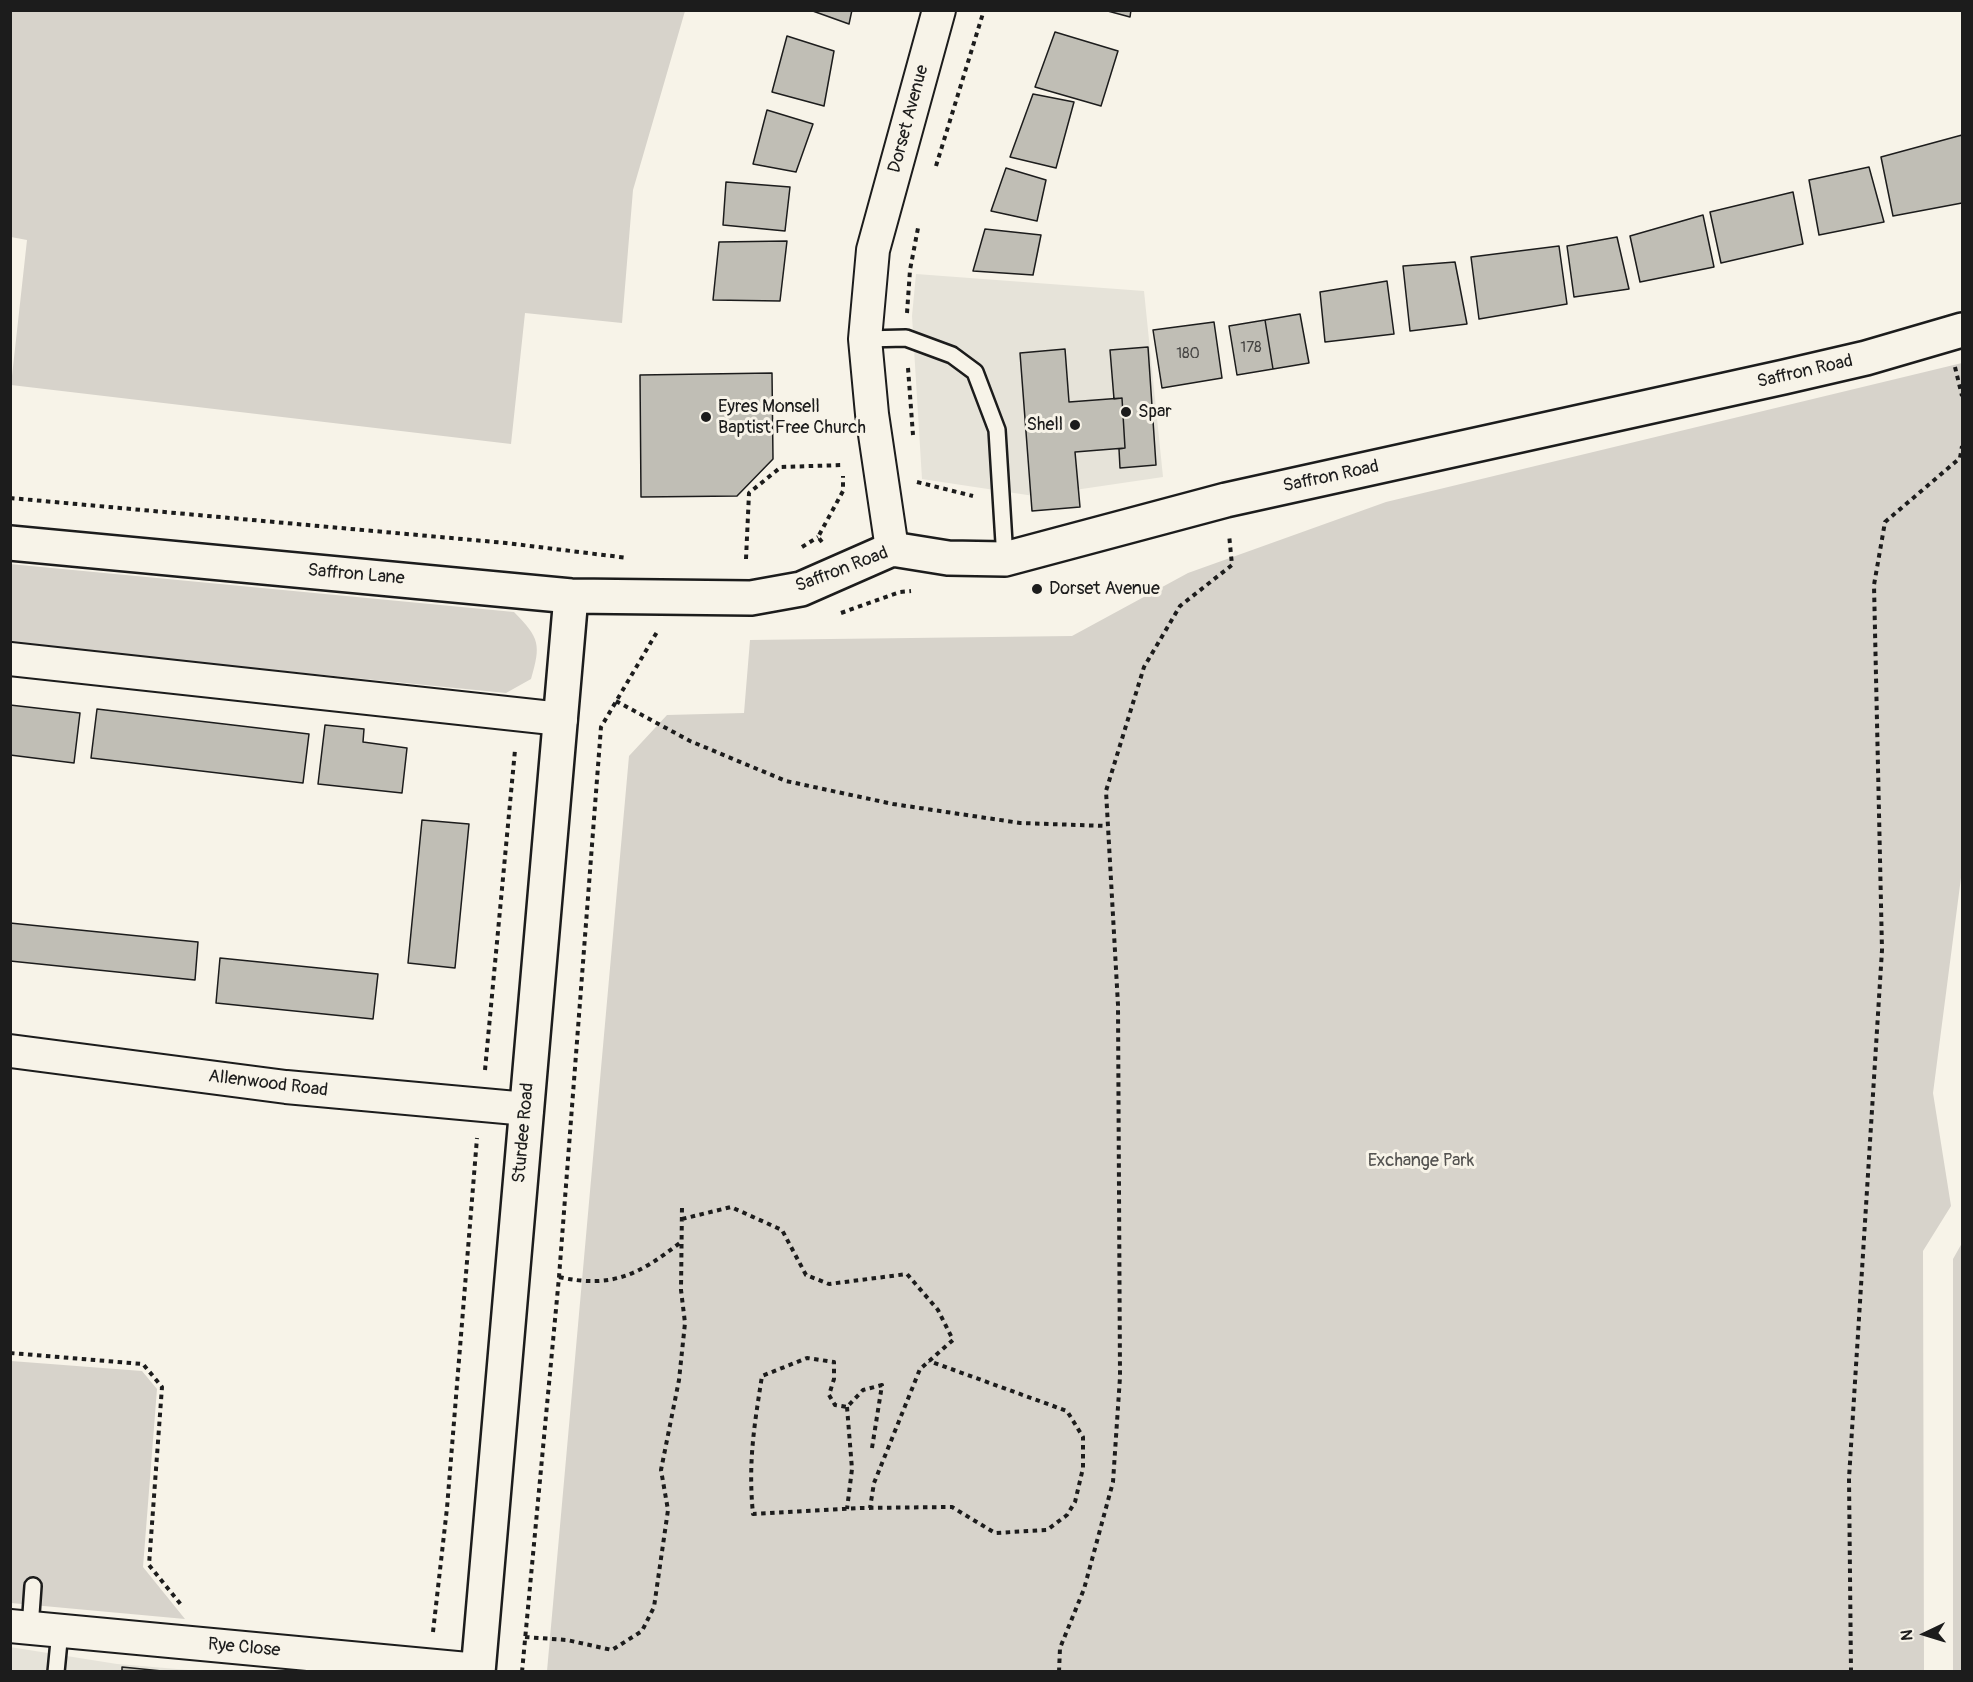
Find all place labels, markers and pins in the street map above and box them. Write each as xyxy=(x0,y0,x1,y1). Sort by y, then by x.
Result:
place label: Eyres Monsell Baptist Free Church xyxy=(718,396,866,438)
place label: Spar xyxy=(1138,401,1172,423)
marker: Spar xyxy=(1119,405,1133,419)
marker: Eyres Monsell Baptist Free Church xyxy=(699,410,713,424)
place label: Shell xyxy=(1027,414,1063,436)
marker: Shell xyxy=(1068,418,1082,432)
place label: Dorset Avenue xyxy=(1049,578,1160,600)
marker: Dorset Avenue xyxy=(1030,582,1044,596)

